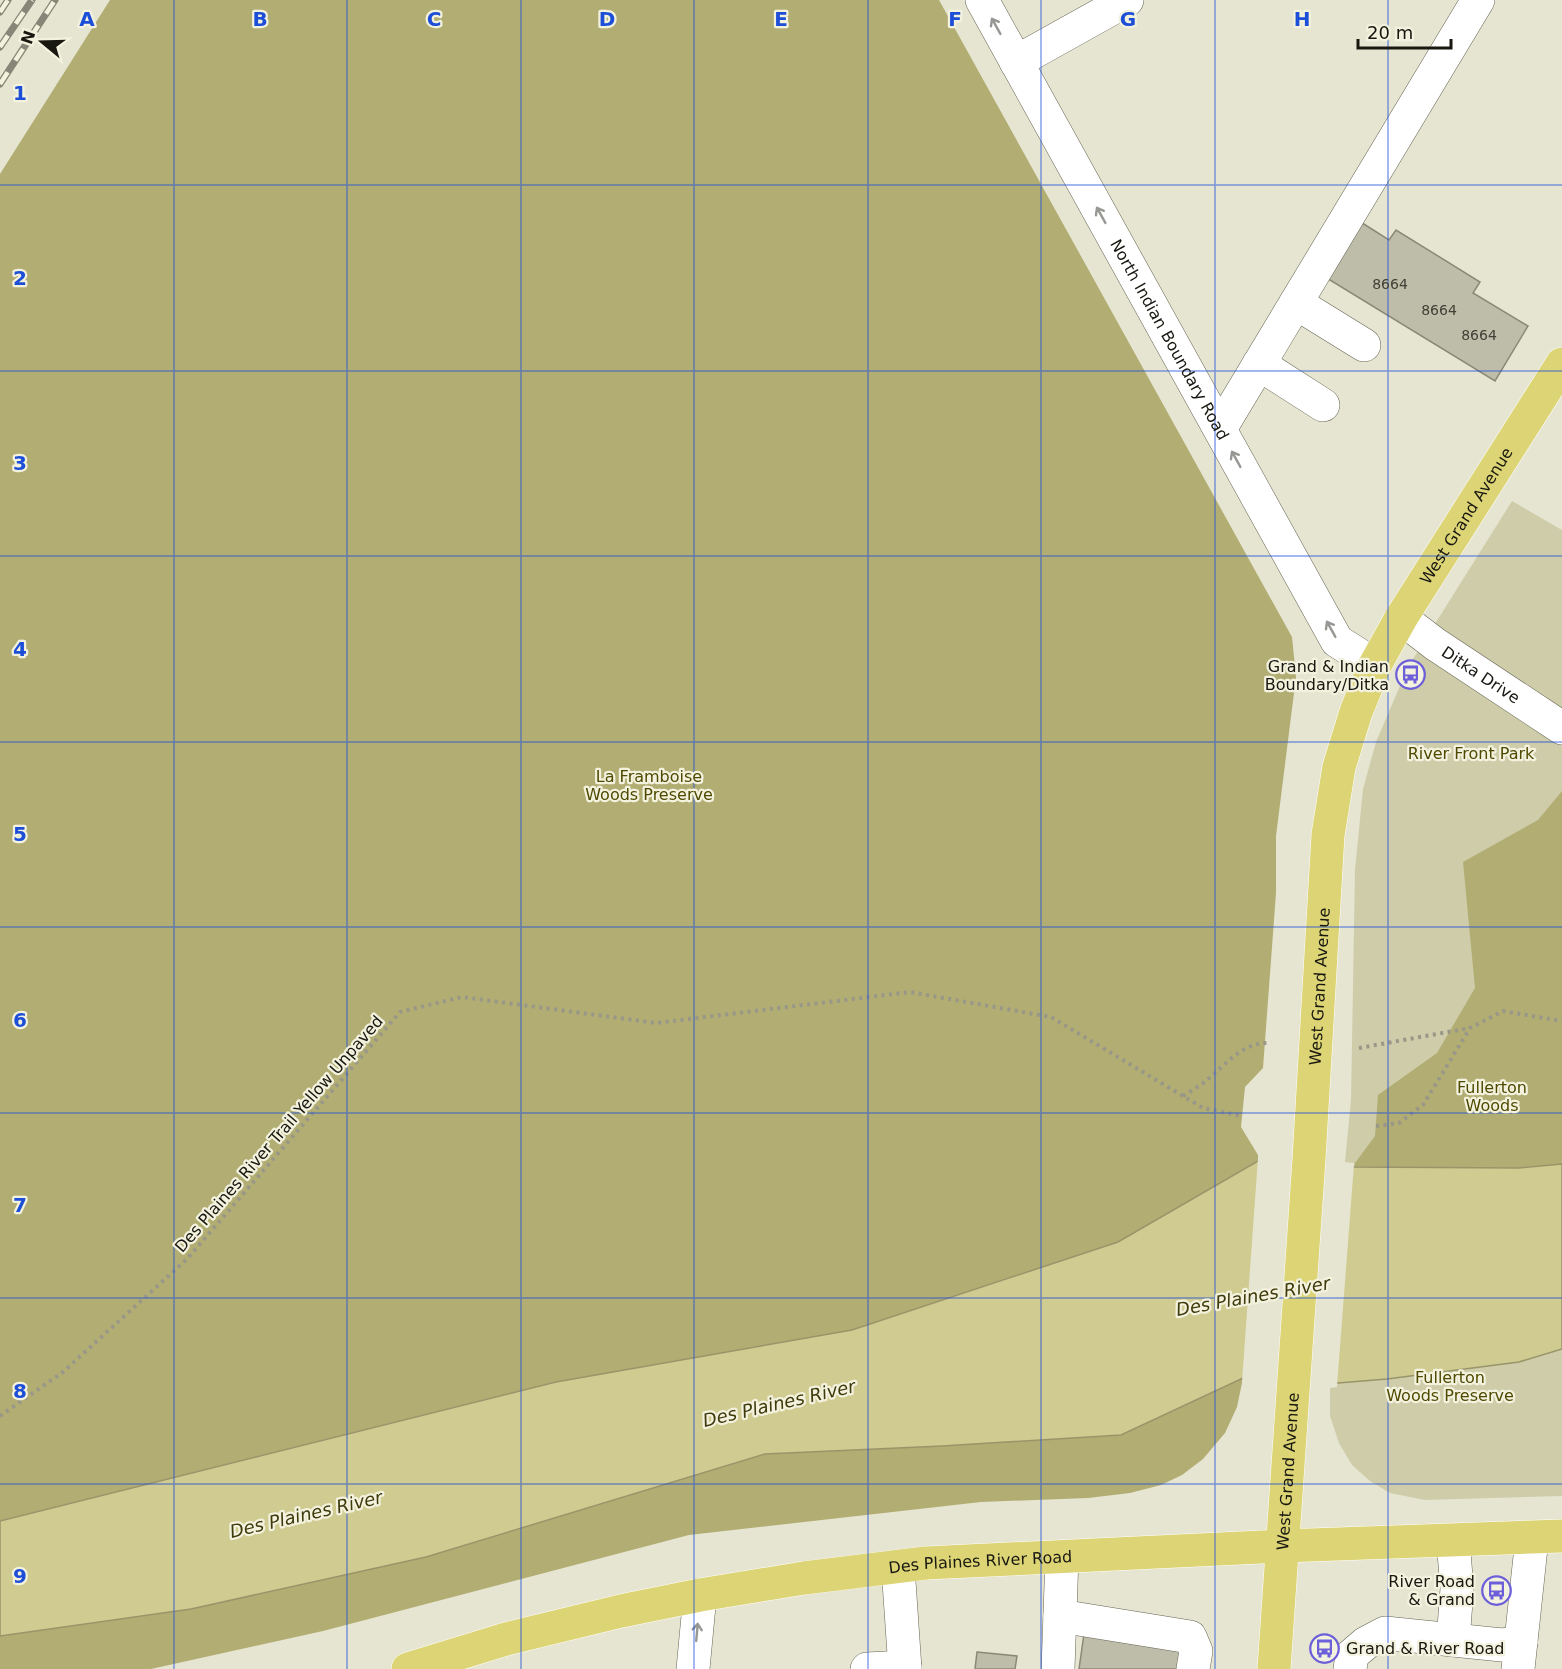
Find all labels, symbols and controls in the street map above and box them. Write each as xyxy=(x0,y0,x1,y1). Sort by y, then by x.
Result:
text: A xyxy=(79,7,95,31)
text: B xyxy=(252,7,268,31)
text: C xyxy=(427,7,441,31)
text: D xyxy=(599,7,615,31)
text: E xyxy=(774,7,788,31)
text: F xyxy=(948,7,962,31)
text: G xyxy=(1120,7,1136,31)
text: H xyxy=(1294,7,1310,31)
north arrow xyxy=(12,12,72,72)
scale bar xyxy=(1358,12,1451,50)
one-way arrow xyxy=(990,18,1002,35)
text: 20 m xyxy=(1367,22,1413,43)
text: N xyxy=(17,28,39,47)
text: 1 xyxy=(13,81,27,105)
one-way arrow xyxy=(1095,207,1107,224)
street label: North Indian Boundary Road xyxy=(1107,236,1233,443)
text: 2 xyxy=(13,266,27,290)
house number: 8664 xyxy=(1372,276,1408,292)
house number: 8664 xyxy=(1421,302,1457,318)
house number: 8664 xyxy=(1461,327,1497,343)
street label: West Grand Avenue xyxy=(1416,444,1516,587)
text: 3 xyxy=(13,451,27,475)
one-way arrow xyxy=(1230,451,1242,468)
one-way arrow xyxy=(1325,621,1336,639)
text: 4 xyxy=(13,637,27,661)
street label: Ditka Drive xyxy=(1438,642,1524,707)
place label: Grand & Indian Boundary/Ditka xyxy=(1265,657,1389,694)
bus stop icon: Grand & Indian Boundary/Ditka xyxy=(1394,659,1426,691)
park label: River Front Park xyxy=(1408,744,1535,763)
park label: La Framboise Woods Preserve xyxy=(585,767,713,804)
text: 5 xyxy=(13,822,27,846)
street label: West Grand Avenue xyxy=(1305,907,1333,1066)
text: 6 xyxy=(13,1008,27,1032)
street label: Des Plaines River Trail Yellow Unpaved xyxy=(171,1012,387,1256)
park label: Fullerton Woods xyxy=(1457,1078,1527,1115)
text: 7 xyxy=(13,1193,27,1217)
water label: Des Plaines River xyxy=(1174,1272,1333,1320)
park label: Fullerton Woods Preserve xyxy=(1386,1368,1514,1405)
water label: Des Plaines River xyxy=(701,1375,859,1431)
text: 8 xyxy=(13,1379,27,1403)
street label: West Grand Avenue xyxy=(1273,1392,1302,1551)
water label: Des Plaines River xyxy=(228,1486,386,1542)
street label: Des Plaines River Road xyxy=(887,1547,1073,1577)
text: 9 xyxy=(13,1564,27,1588)
place label: River Road & Grand xyxy=(1388,1572,1475,1609)
bus stop icon: River Road & Grand xyxy=(1480,1574,1512,1606)
one-way arrow xyxy=(692,1622,703,1642)
bus stop icon: Grand & River Road xyxy=(1309,1632,1341,1664)
place label: Grand & River Road xyxy=(1346,1639,1504,1658)

